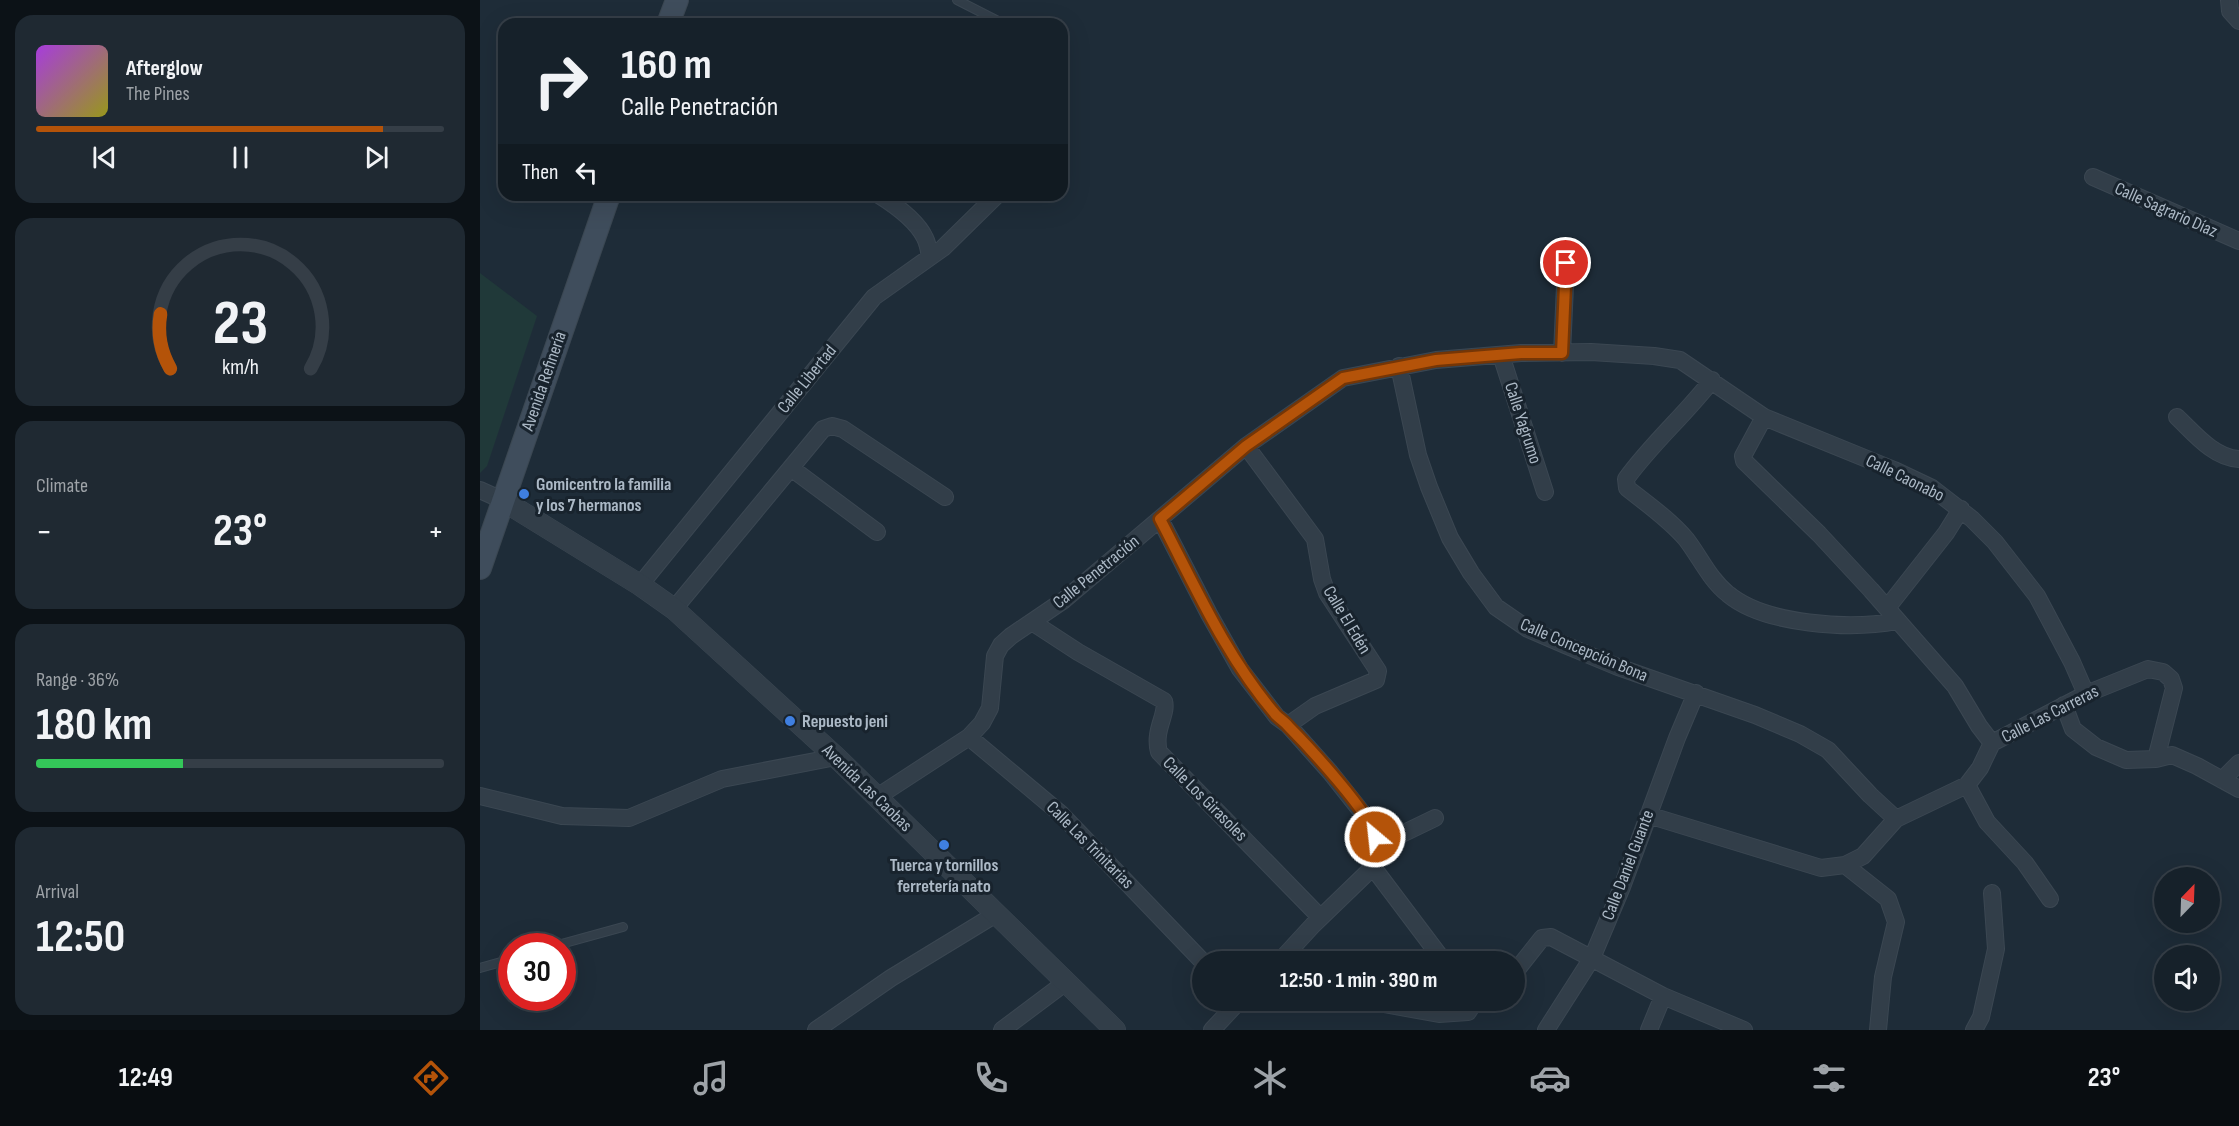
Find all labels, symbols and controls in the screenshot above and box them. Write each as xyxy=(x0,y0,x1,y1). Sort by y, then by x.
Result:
text: 160 m xyxy=(621,40,712,91)
icon: right xyxy=(522,42,600,120)
text: Afterglow xyxy=(126,55,203,82)
text: The Pines xyxy=(126,82,190,106)
text: Calle Penetración xyxy=(621,91,778,123)
icon: previous xyxy=(88,141,121,174)
icon: pause xyxy=(224,141,257,174)
icon: next xyxy=(360,141,393,174)
icon: left xyxy=(570,156,603,189)
text: Then xyxy=(522,159,558,186)
street label: Calle Sagrario Díaz xyxy=(2111,178,2221,242)
pin xyxy=(1540,237,1591,288)
icon: arrive xyxy=(1549,246,1582,279)
text: 23 xyxy=(212,287,268,362)
street label: Avenida Refinería xyxy=(517,329,571,434)
street label: Calle Libertad xyxy=(773,340,841,418)
text: km/h xyxy=(221,355,259,380)
street label: Calle Yagrumo xyxy=(1500,379,1546,467)
street label: Calle Caonabo xyxy=(1862,450,1948,506)
text: Climate xyxy=(36,474,88,498)
place label: Gomicentro la familia y los 7 hermanos xyxy=(536,474,671,516)
marker: Gomicentro la familia y los 7 hermanos xyxy=(517,487,531,501)
text: 23° xyxy=(213,504,267,559)
text: − xyxy=(36,512,52,552)
text: + xyxy=(428,512,444,552)
street label: Calle Penetración xyxy=(1049,531,1143,613)
street label: Calle El Edén xyxy=(1319,582,1375,658)
street label: Calle Concepción Bona xyxy=(1517,614,1651,686)
text: Range · 36% xyxy=(36,668,119,692)
street label: Calle Las Carreras xyxy=(1998,681,2102,747)
text: 180 km xyxy=(36,698,152,753)
place label: Repuesto jeni xyxy=(802,711,888,732)
marker: Repuesto jeni xyxy=(783,714,797,728)
street label: Avenida Las Caobas xyxy=(817,739,916,836)
street label: Calle Los Girasoles xyxy=(1158,752,1252,846)
street label: Calle Las Trinitarias xyxy=(1042,797,1138,893)
position arrow xyxy=(1343,805,1407,869)
street label: Calle Daniel Guante xyxy=(1597,807,1659,923)
marker: Tuerca y tornillos ferretería nato xyxy=(937,838,951,852)
place label: Tuerca y tornillos ferretería nato xyxy=(890,855,998,897)
north arrow xyxy=(2154,867,2220,933)
map controls xyxy=(2154,867,2220,1011)
text: Arrival xyxy=(36,880,79,904)
text: 12:50 xyxy=(36,910,125,965)
speed limit sign: 30 xyxy=(498,933,576,1011)
button: sound xyxy=(2154,945,2220,1011)
text: 12:50 · 1 min · 390 m xyxy=(1280,967,1437,994)
icon: directions xyxy=(410,1057,452,1099)
icon: music xyxy=(690,1057,732,1099)
icon: phone xyxy=(970,1057,1012,1099)
icon: climate xyxy=(1249,1057,1291,1099)
icon: car xyxy=(1529,1057,1571,1099)
icon: filters xyxy=(1808,1057,1850,1099)
text: 12:49 xyxy=(119,1062,173,1094)
text: 23° xyxy=(2088,1062,2120,1094)

